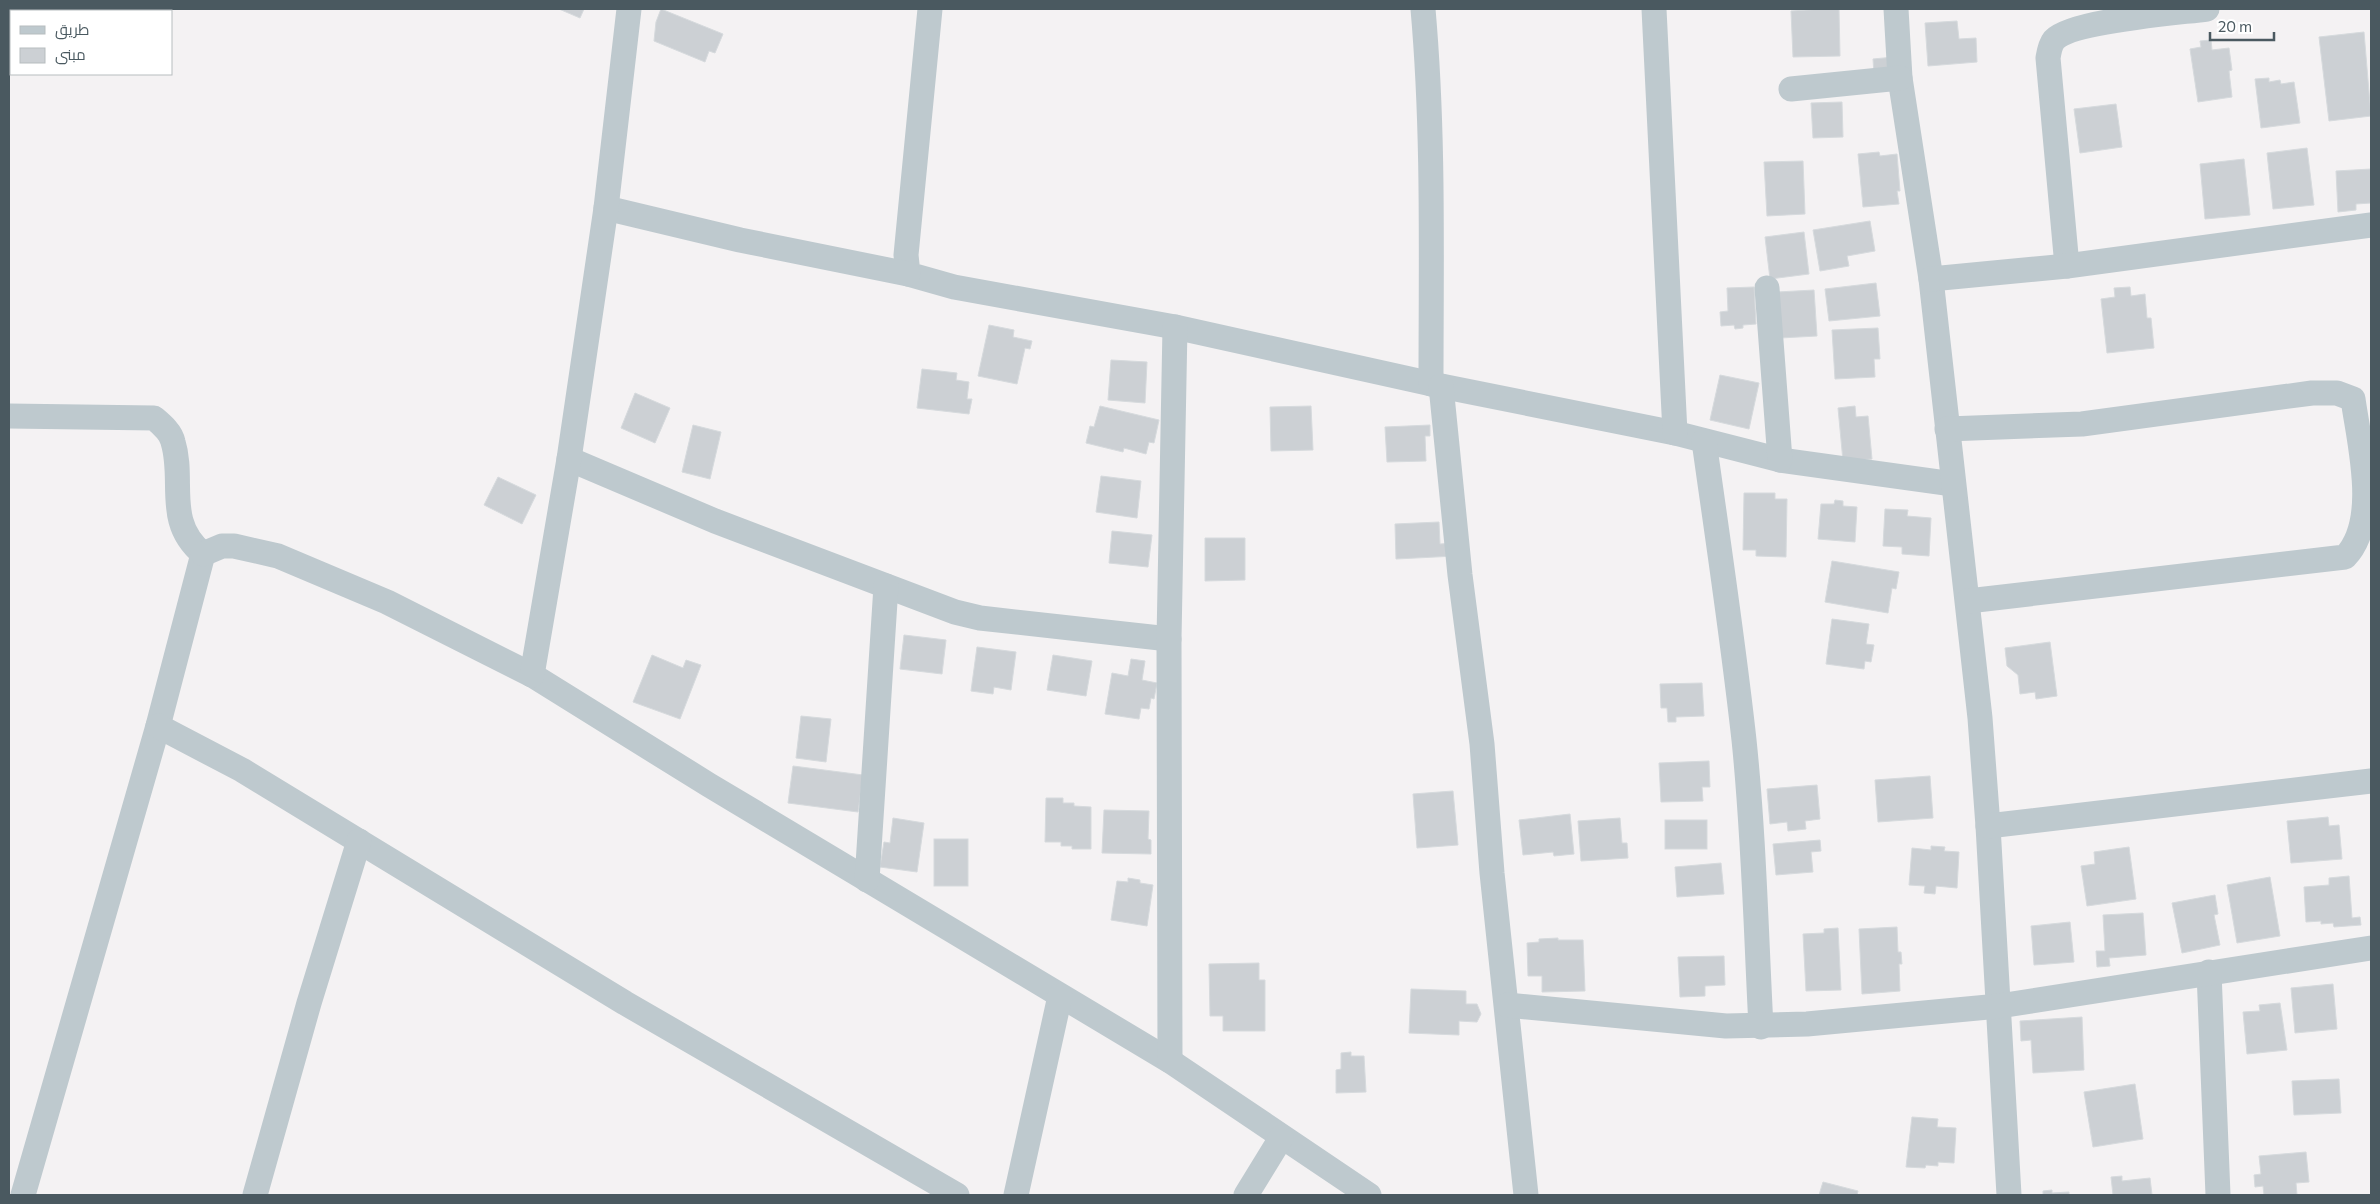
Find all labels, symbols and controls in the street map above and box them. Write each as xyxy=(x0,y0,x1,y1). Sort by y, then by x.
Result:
legend xyxy=(10,10,172,75)
scale bar xyxy=(2210,10,2274,42)
text: 20 m xyxy=(2218,17,2252,35)
text: طريق xyxy=(55,20,89,40)
text: مبنى xyxy=(55,45,86,65)

